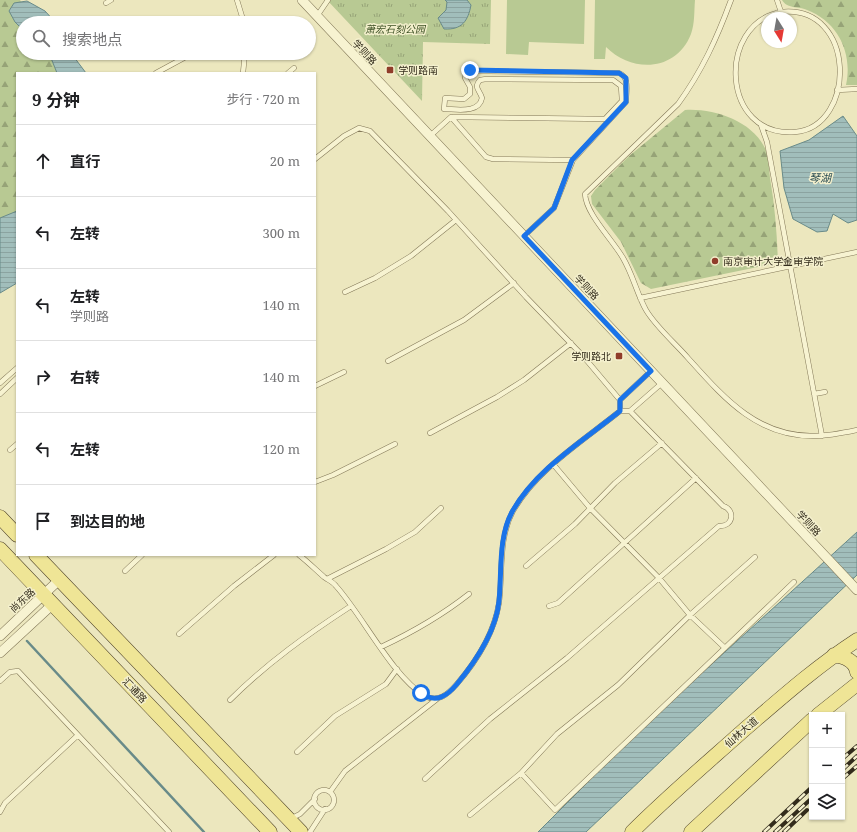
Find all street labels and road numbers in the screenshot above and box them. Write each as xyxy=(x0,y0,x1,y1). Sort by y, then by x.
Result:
street label: 学则路 xyxy=(350,36,380,68)
street label: 学则路 xyxy=(572,271,602,303)
street label: 学则路 xyxy=(794,507,824,539)
street label: 尚东路 xyxy=(6,585,38,615)
street label: 汇通路 xyxy=(120,674,150,706)
street label: 仙林大道 xyxy=(721,714,761,750)

